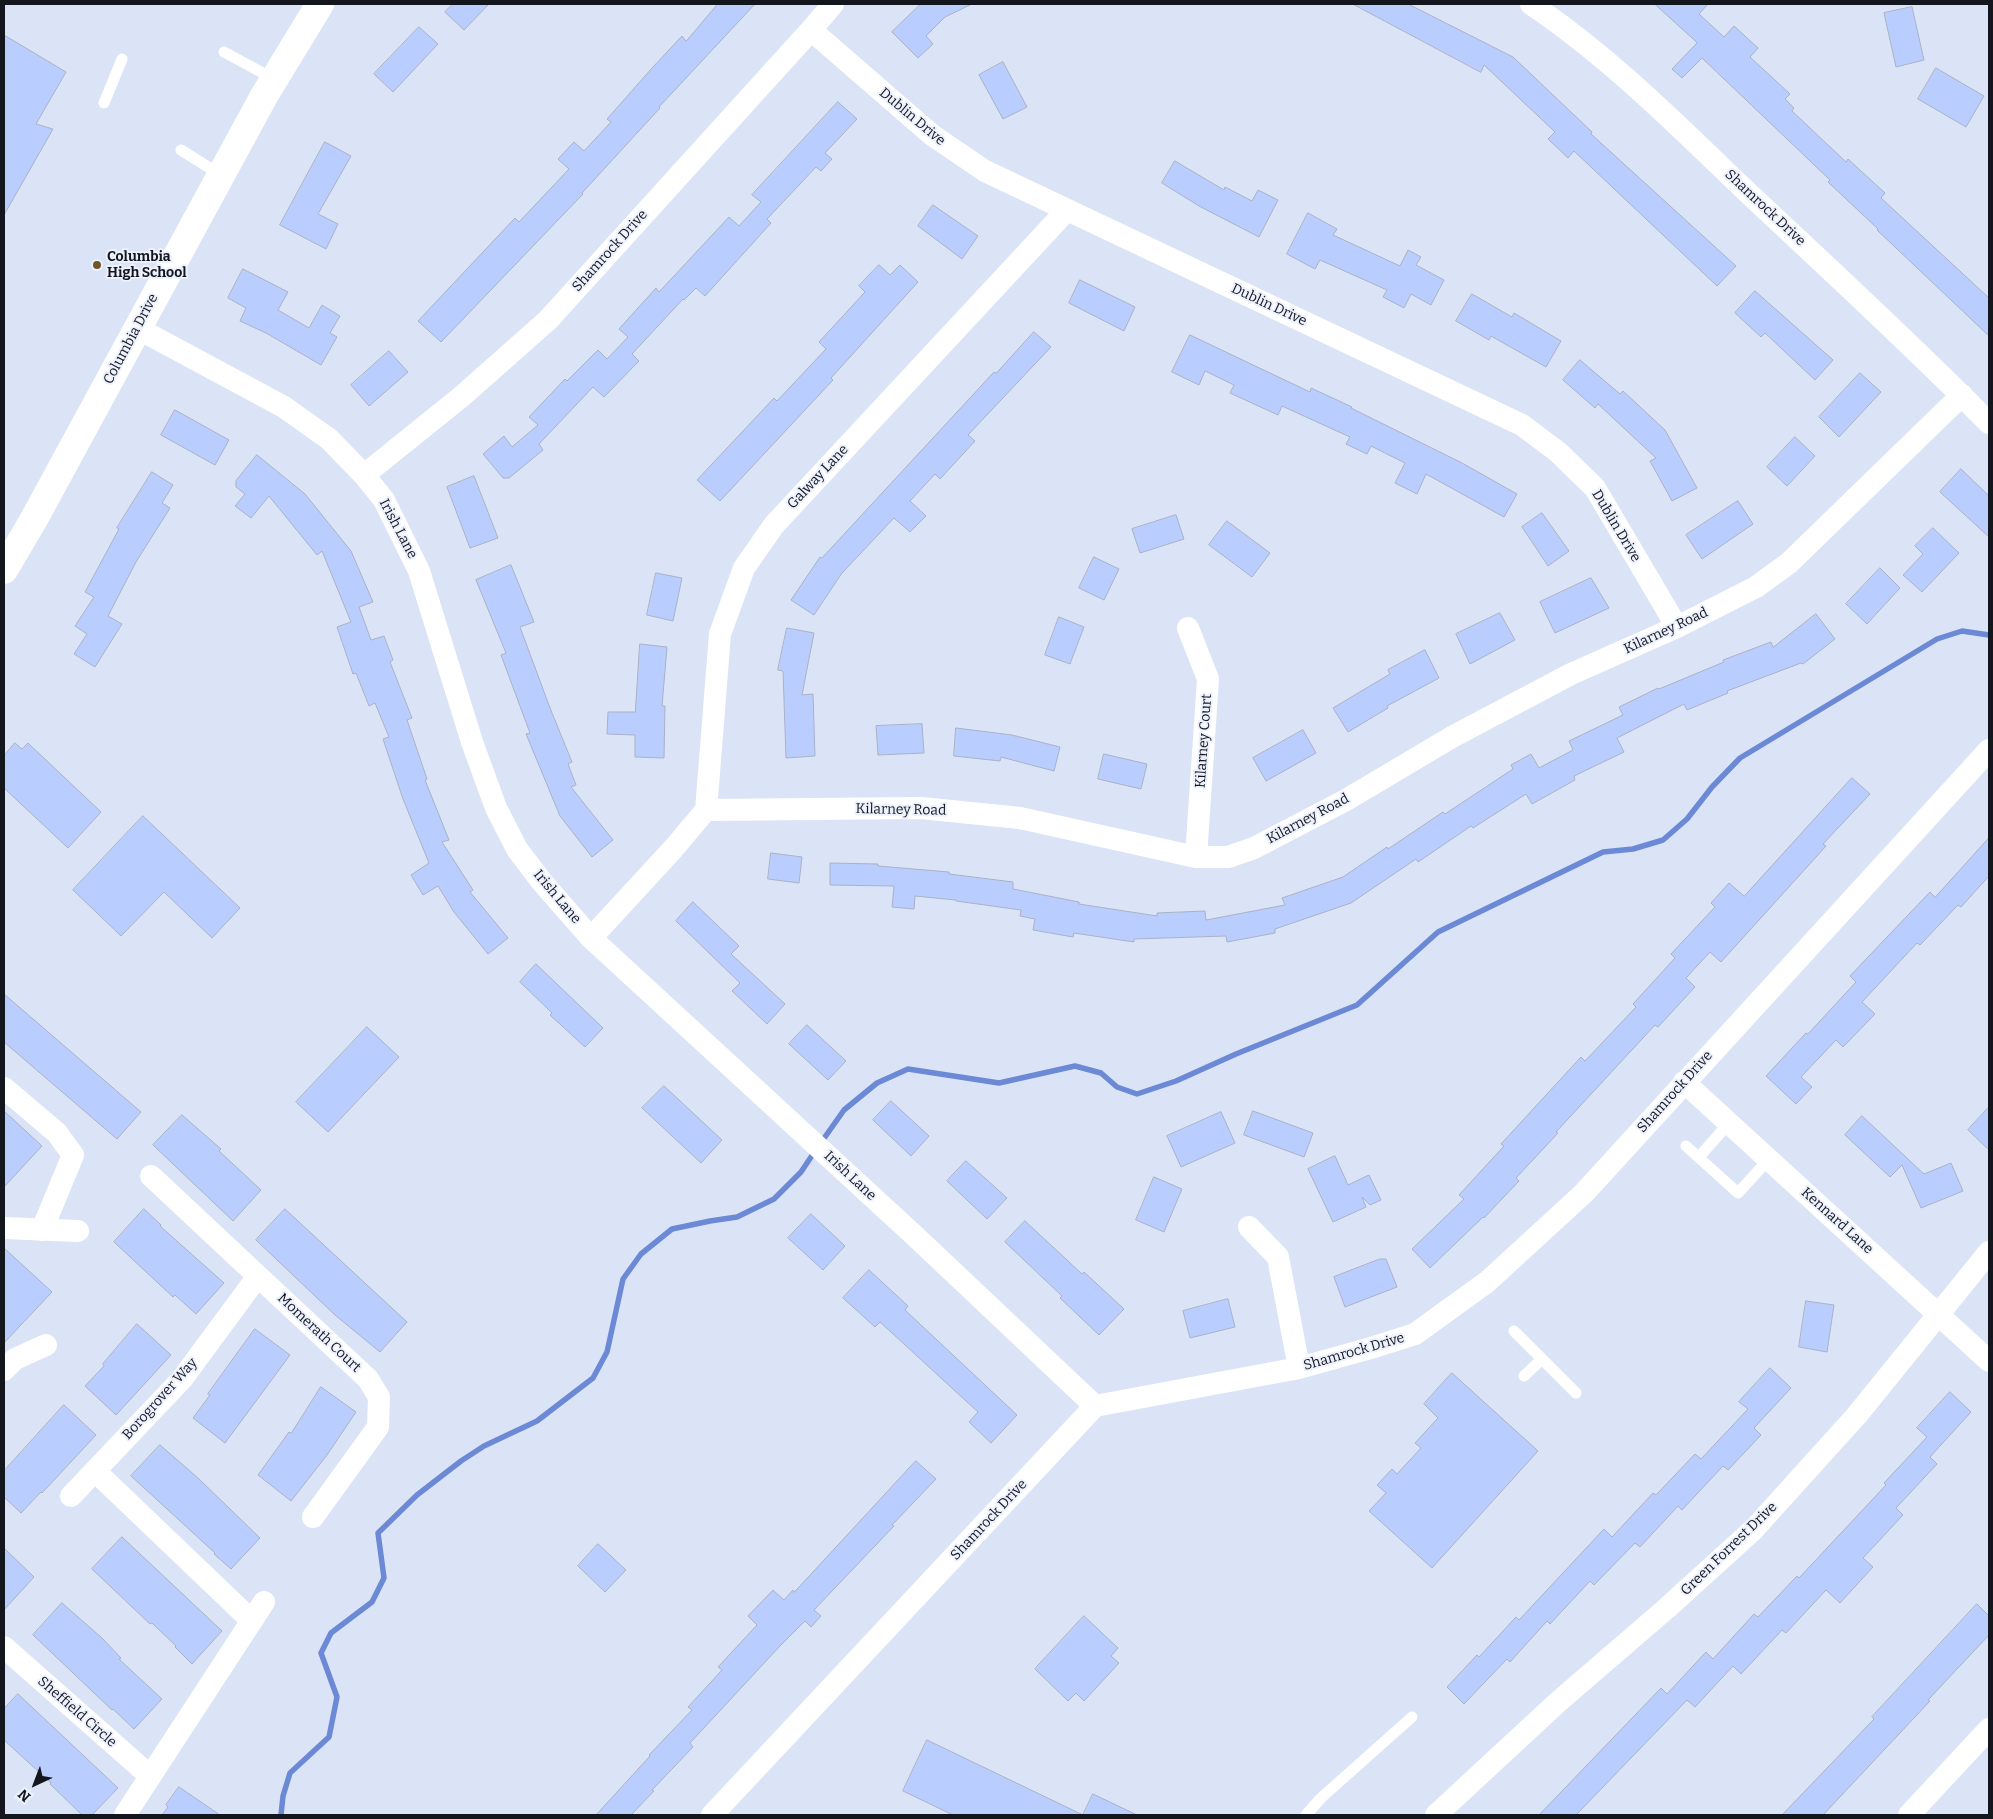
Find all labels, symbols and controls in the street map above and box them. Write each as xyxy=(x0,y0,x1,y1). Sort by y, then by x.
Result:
street label: Dublin Drive xyxy=(876,85,948,149)
street label: Shamrock Drive xyxy=(1721,166,1809,250)
street label: Shamrock Drive xyxy=(569,207,651,295)
place label: Columbia High School xyxy=(107,249,187,282)
marker: Columbia High School xyxy=(91,259,103,271)
street label: Dublin Drive xyxy=(1229,280,1309,330)
street label: Columbia Drive xyxy=(100,291,162,387)
street label: Galway Lane xyxy=(784,441,852,513)
street label: Dublin Drive xyxy=(1588,487,1644,565)
street label: Irish Lane xyxy=(375,496,421,562)
street label: Kilarney Road xyxy=(1621,604,1711,658)
street label: Kilarney Court xyxy=(1192,693,1216,789)
street label: Kilarney Road xyxy=(1264,790,1352,848)
street label: Kilarney Road xyxy=(856,801,946,819)
street label: Irish Lane xyxy=(530,867,584,927)
street label: Shamrock Drive xyxy=(1634,1048,1716,1136)
street label: Irish Lane xyxy=(820,1148,880,1204)
street label: Kennard Lane xyxy=(1798,1184,1876,1258)
street label: Momerath Court xyxy=(274,1290,364,1376)
street label: Shamrock Drive xyxy=(1302,1330,1406,1374)
street label: Borogrover Way xyxy=(119,1355,201,1443)
street label: Shamrock Drive xyxy=(947,1476,1031,1564)
street label: Green Forrest Drive xyxy=(1677,1499,1781,1599)
street label: Sheffield Circle xyxy=(34,1673,120,1751)
north arrow xyxy=(10,1759,60,1809)
text: N xyxy=(15,1785,34,1805)

